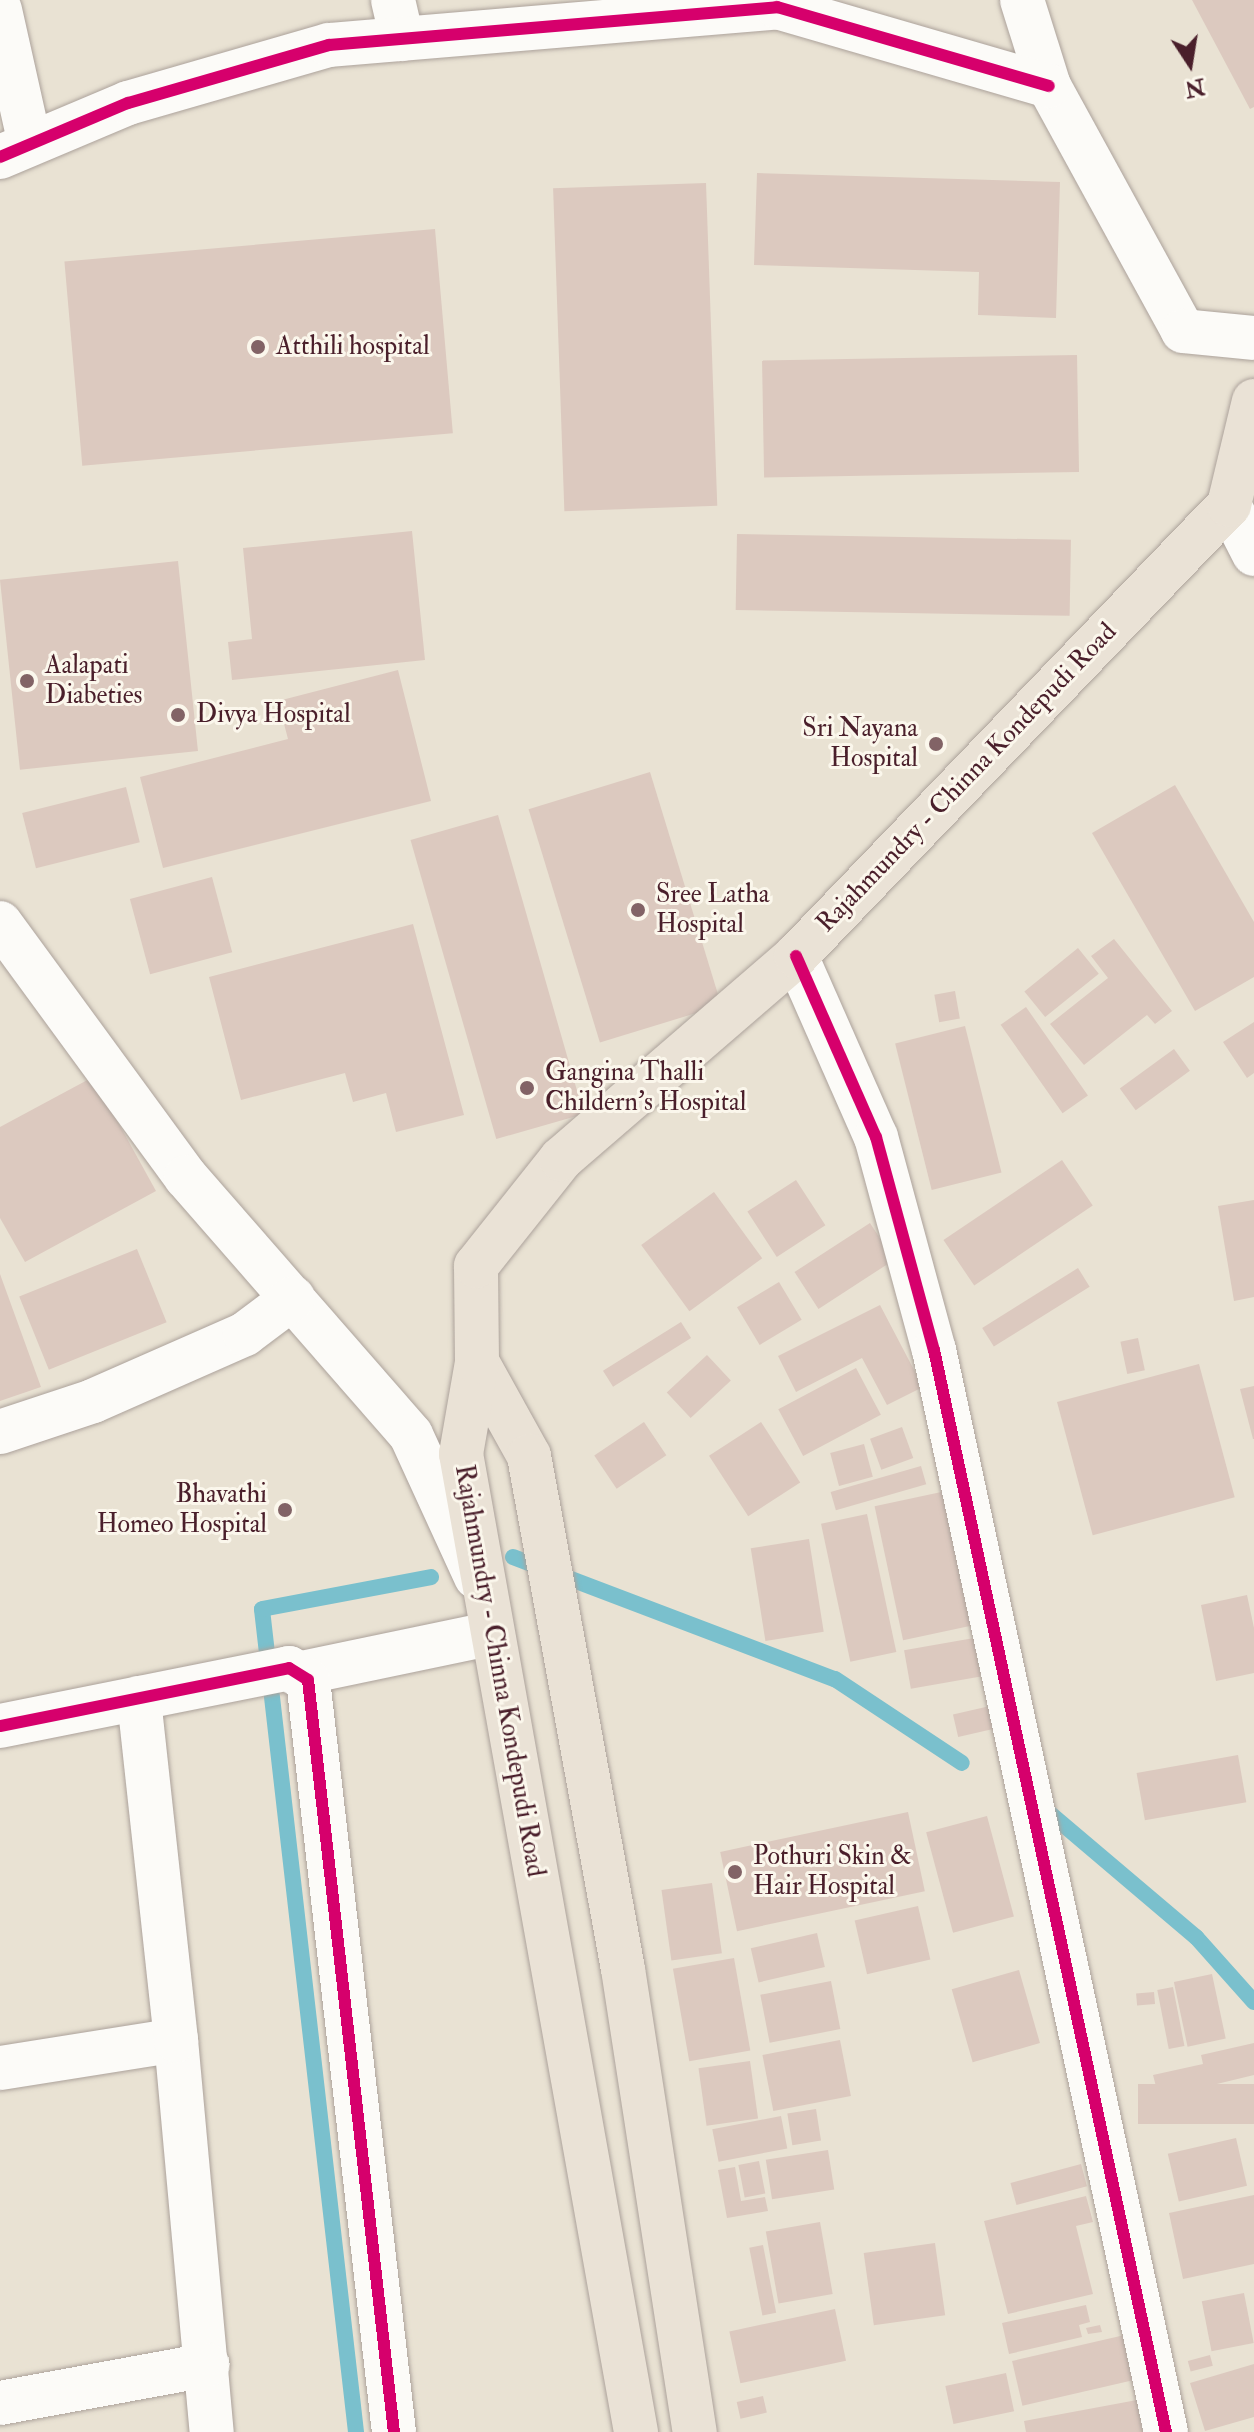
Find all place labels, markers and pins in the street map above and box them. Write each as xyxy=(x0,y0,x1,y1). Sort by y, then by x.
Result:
place label: Atthili hospital xyxy=(276,331,430,363)
marker: Atthili hospital xyxy=(247,336,269,358)
place label: Aalapati Diabeties xyxy=(45,650,142,712)
marker: Aalapati Diabeties xyxy=(16,670,38,692)
place label: Divya Hospital xyxy=(196,699,351,731)
marker: Divya Hospital xyxy=(167,704,189,726)
place label: Sri Nayana Hospital xyxy=(802,713,918,774)
marker: Sri Nayana Hospital xyxy=(925,733,947,755)
place label: Sree Latha Hospital xyxy=(656,879,769,940)
marker: Sree Latha Hospital xyxy=(627,899,649,921)
place label: Gangina Thalli Childern's Hospital xyxy=(545,1057,746,1118)
marker: Gangina Thalli Childern's Hospital xyxy=(516,1077,538,1099)
place label: Bhavathi Homeo Hospital xyxy=(97,1479,267,1540)
marker: Bhavathi Homeo Hospital xyxy=(274,1499,296,1521)
place label: Pothuri Skin & Hair Hospital xyxy=(753,1841,912,1902)
marker: Pothuri Skin & Hair Hospital xyxy=(724,1861,746,1883)

